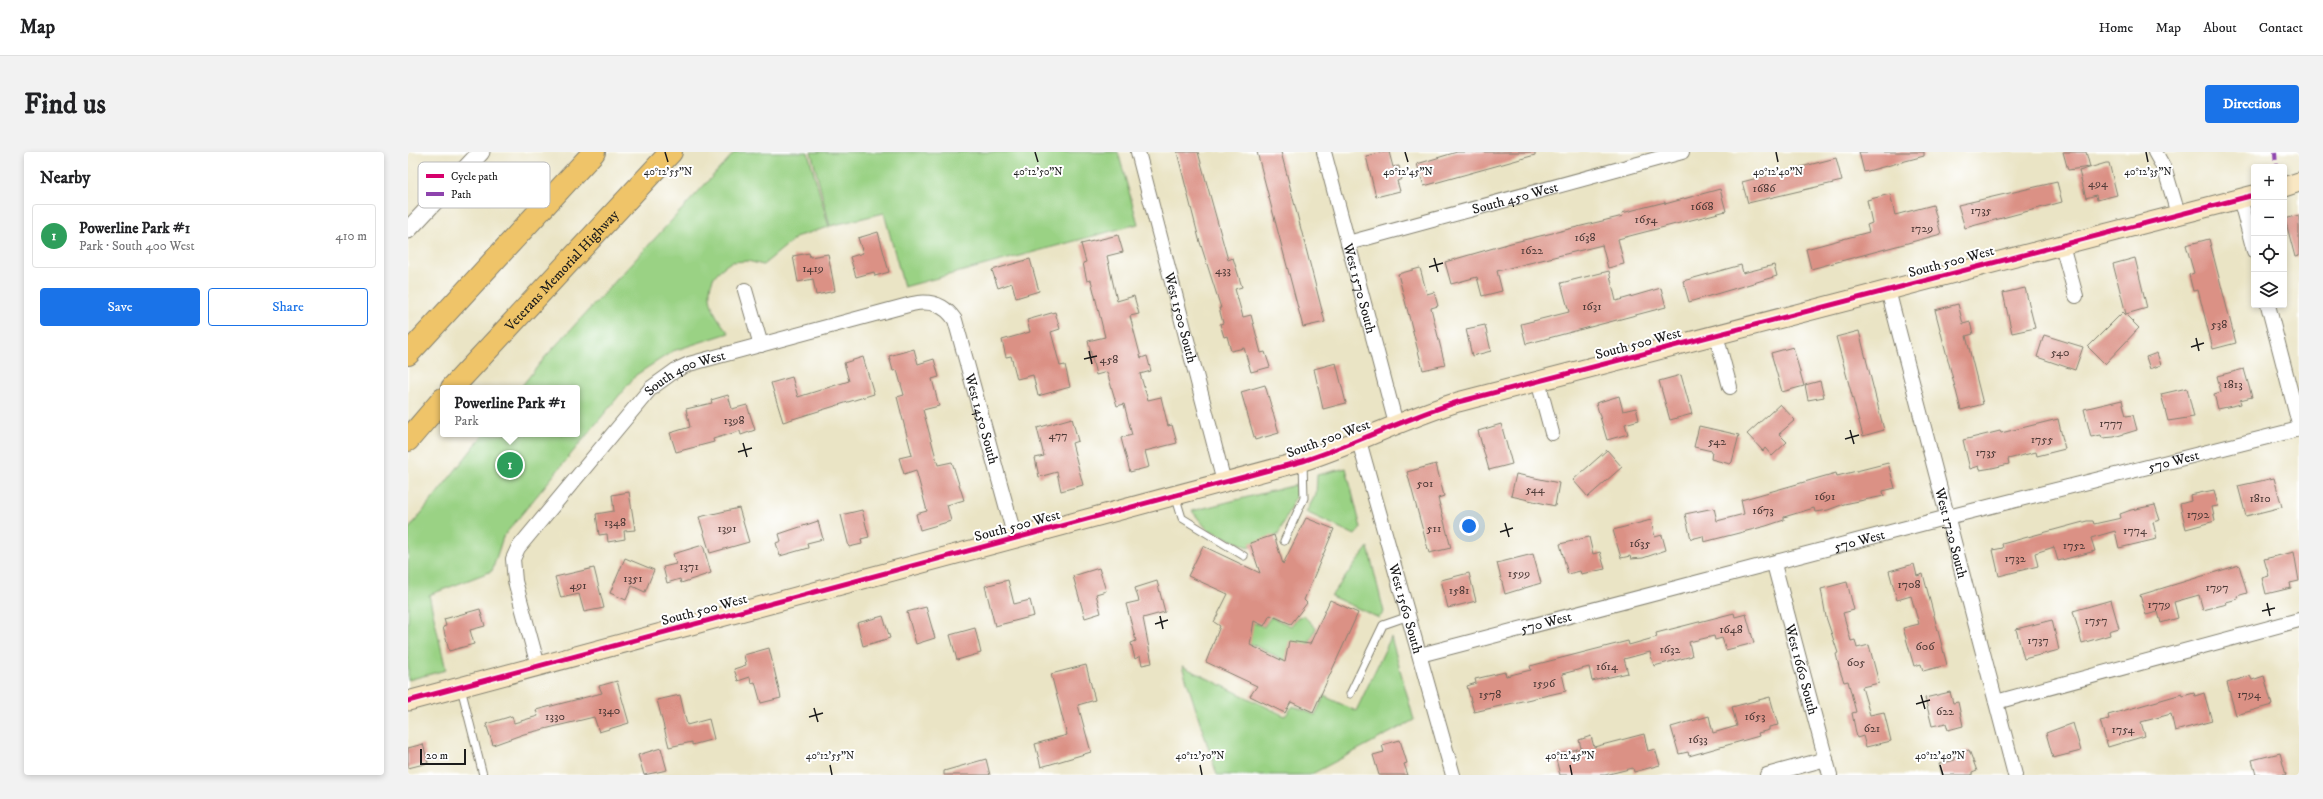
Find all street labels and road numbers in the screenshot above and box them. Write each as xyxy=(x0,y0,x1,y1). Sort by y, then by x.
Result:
street label: South 450 West xyxy=(1470,178,1561,219)
street label: Veterans Memorial Highway xyxy=(501,206,623,336)
street label: West 1570 South xyxy=(1338,240,1380,336)
street label: South 500 West xyxy=(1906,242,1997,282)
street label: West 1500 South xyxy=(1159,269,1201,366)
street label: South 500 West xyxy=(1593,324,1684,364)
street label: South 400 West xyxy=(640,346,728,400)
street label: West 1450 South xyxy=(960,371,1002,467)
street label: South 500 West xyxy=(1284,415,1373,462)
street label: 570 West xyxy=(2146,446,2201,477)
street label: West 1720 South xyxy=(1930,485,1971,581)
street label: South 500 West xyxy=(972,506,1063,546)
street label: 570 West xyxy=(1832,526,1887,556)
street label: West 1560 South xyxy=(1384,561,1427,656)
street label: South 500 West xyxy=(659,590,750,630)
street label: 570 West xyxy=(1519,608,1574,638)
street label: West 1660 South xyxy=(1780,621,1822,718)

